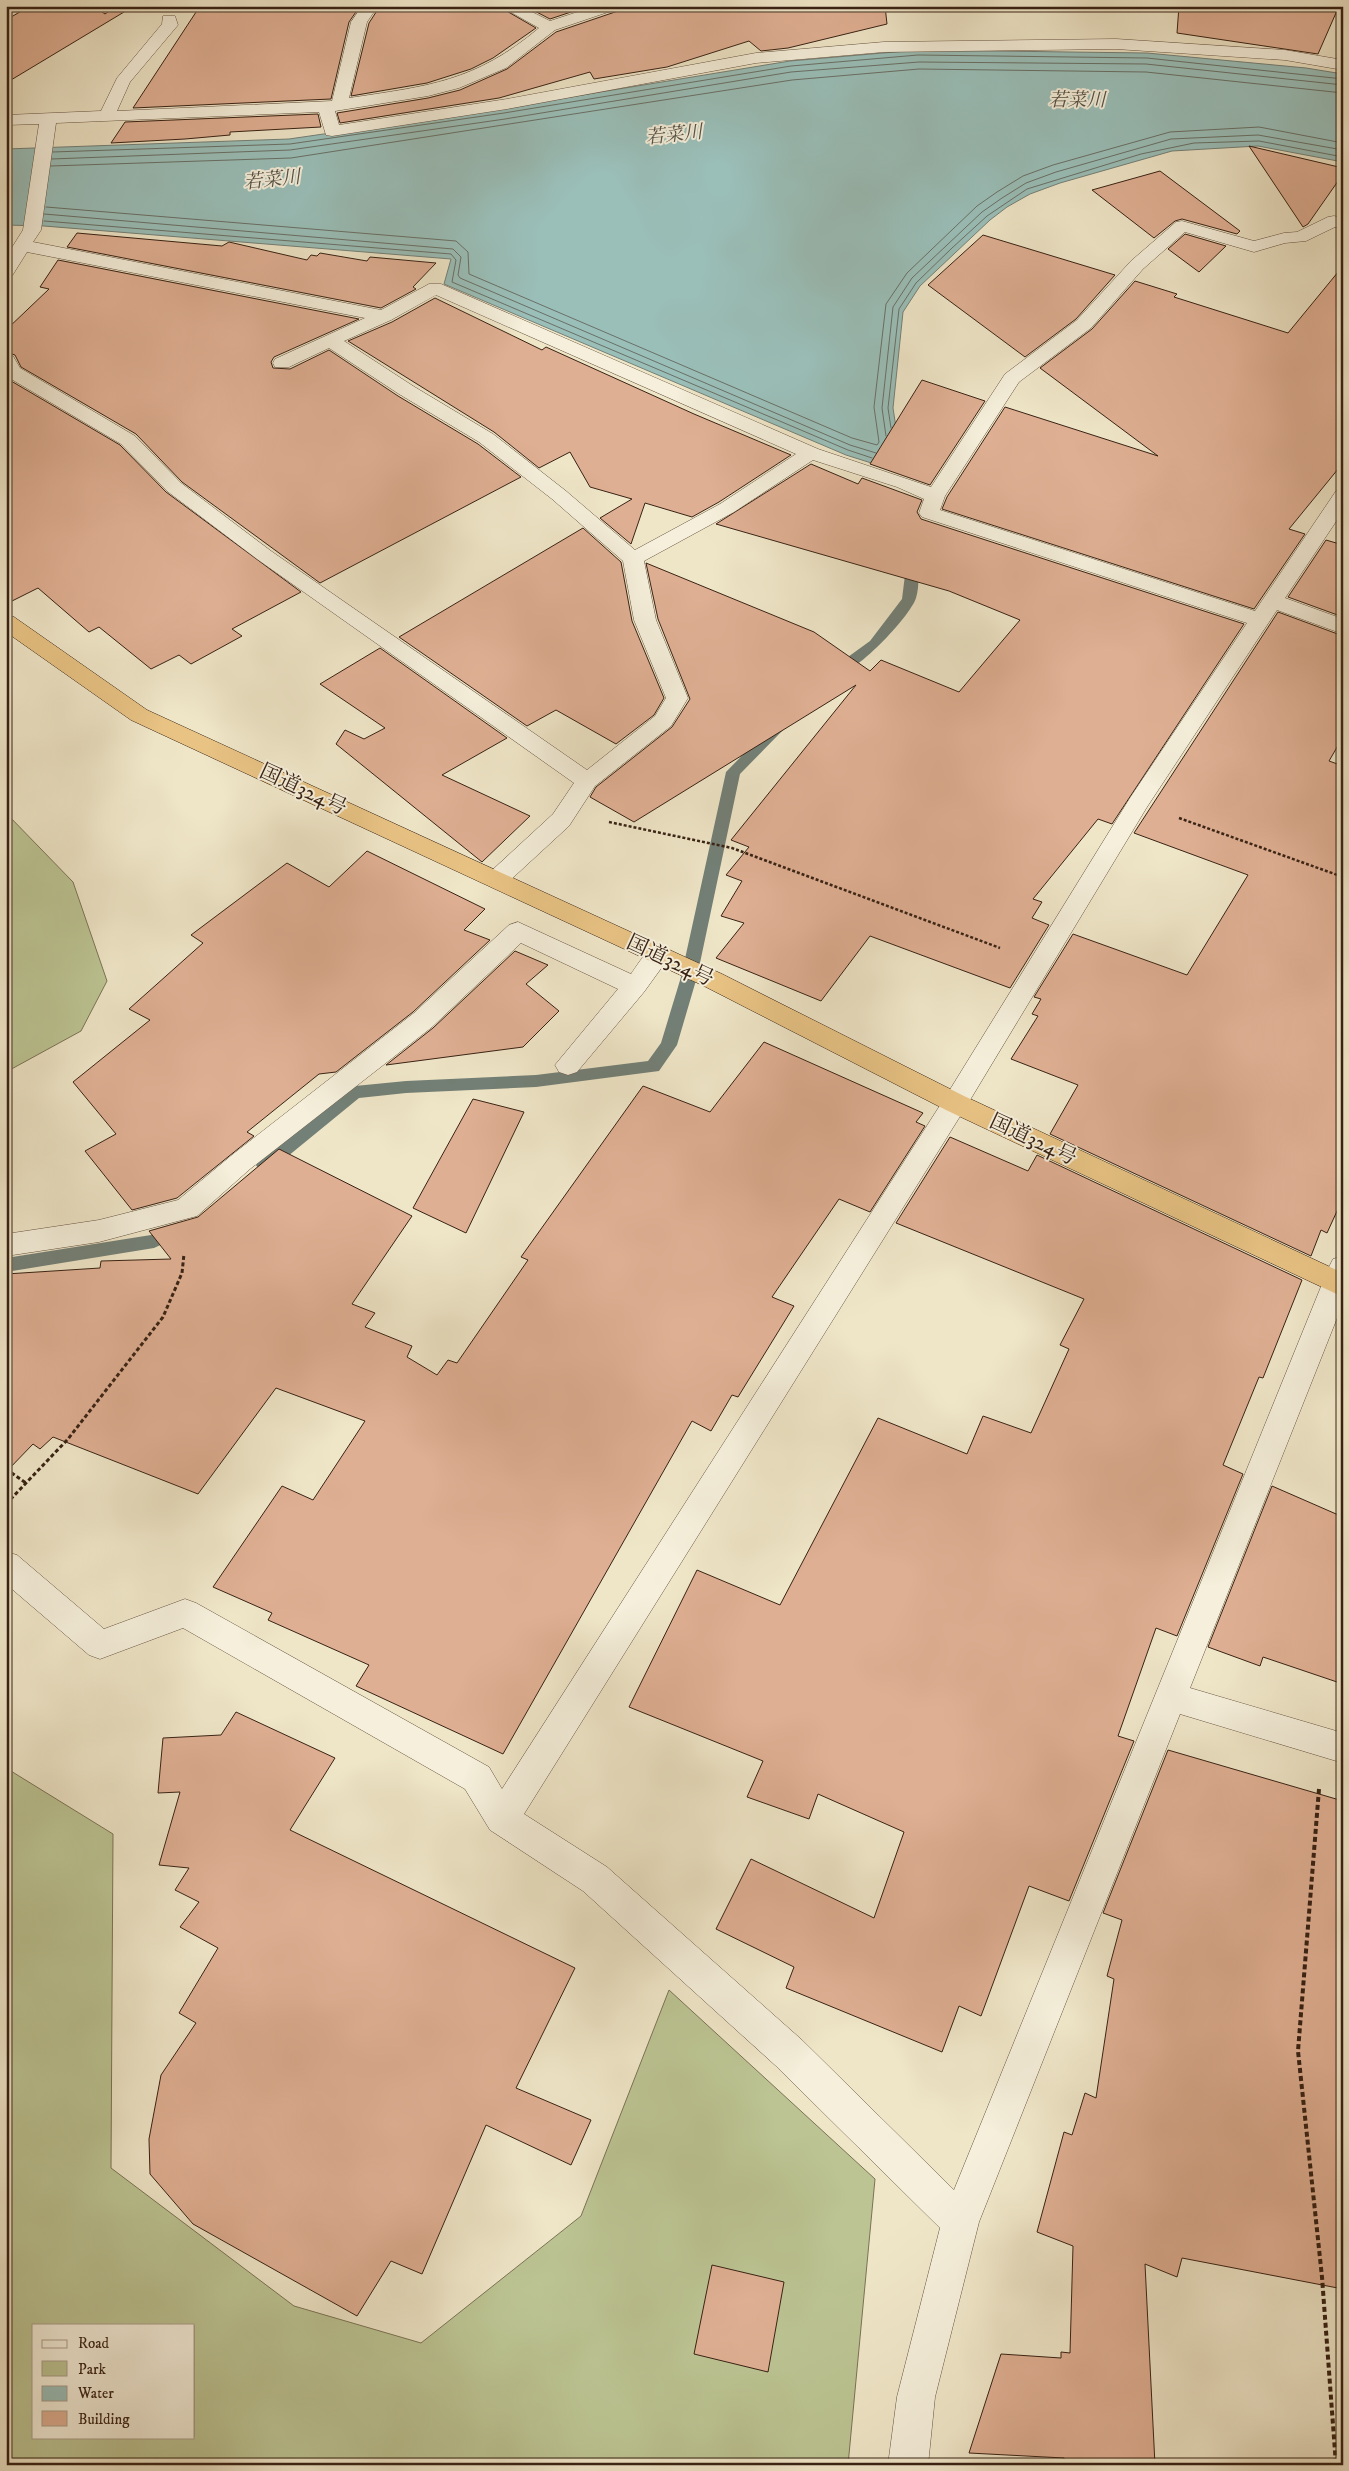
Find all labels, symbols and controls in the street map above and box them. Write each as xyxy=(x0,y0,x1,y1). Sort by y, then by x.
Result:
water label: 若菜川 xyxy=(1048,89,1107,112)
water label: 若菜川 xyxy=(644,120,706,149)
water label: 若菜川 xyxy=(242,165,304,194)
street label: 国道324号 xyxy=(255,759,351,821)
street label: 国道324号 xyxy=(622,930,718,992)
street label: 国道324号 xyxy=(985,1109,1081,1171)
legend xyxy=(32,2324,195,2438)
text: Road xyxy=(78,2334,110,2353)
text: Park xyxy=(78,2360,107,2379)
text: Water xyxy=(77,2384,114,2403)
text: Building xyxy=(78,2410,130,2429)

